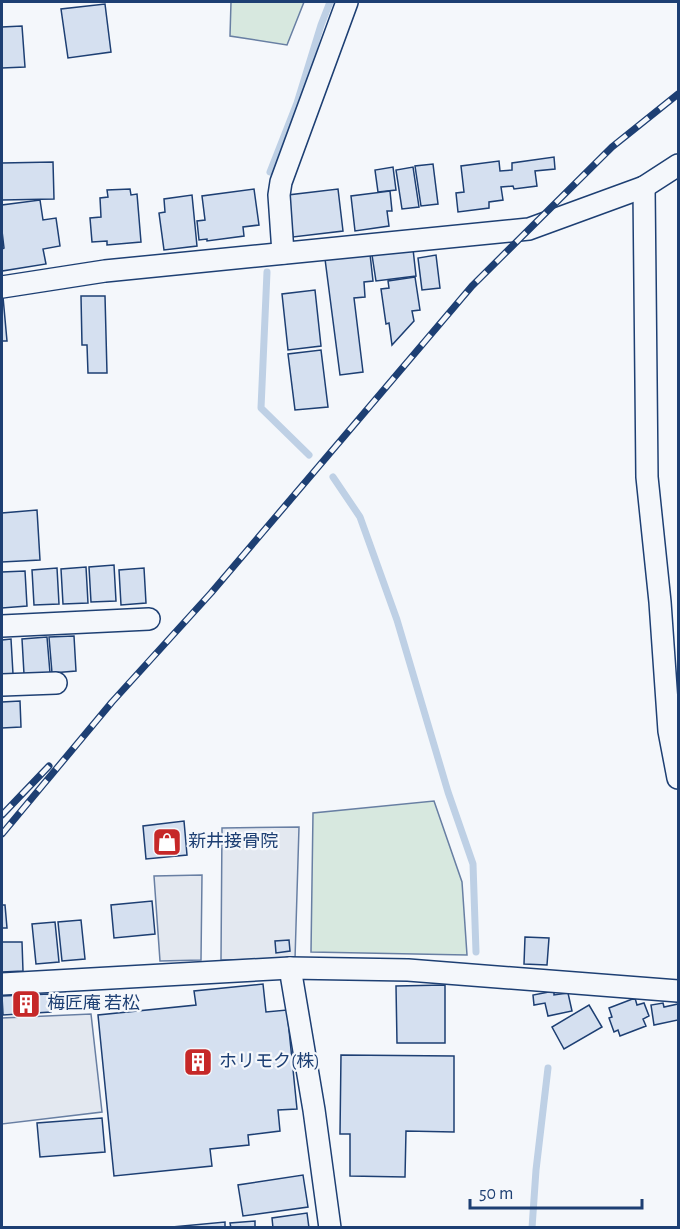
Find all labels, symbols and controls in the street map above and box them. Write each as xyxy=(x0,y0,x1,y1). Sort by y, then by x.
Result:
shop icon: 新井接骨院 xyxy=(151,826,183,858)
place label: 新井接骨院 xyxy=(188,831,278,851)
building icon: 梅匠庵 若松 xyxy=(10,988,42,1020)
place label: 梅匠庵 若松 xyxy=(47,993,140,1013)
building icon: ホリモク(株) xyxy=(182,1046,214,1078)
place label: ホリモク(株) xyxy=(219,1052,320,1071)
scale bar xyxy=(470,1172,642,1210)
text: 50 m xyxy=(479,1185,513,1203)

